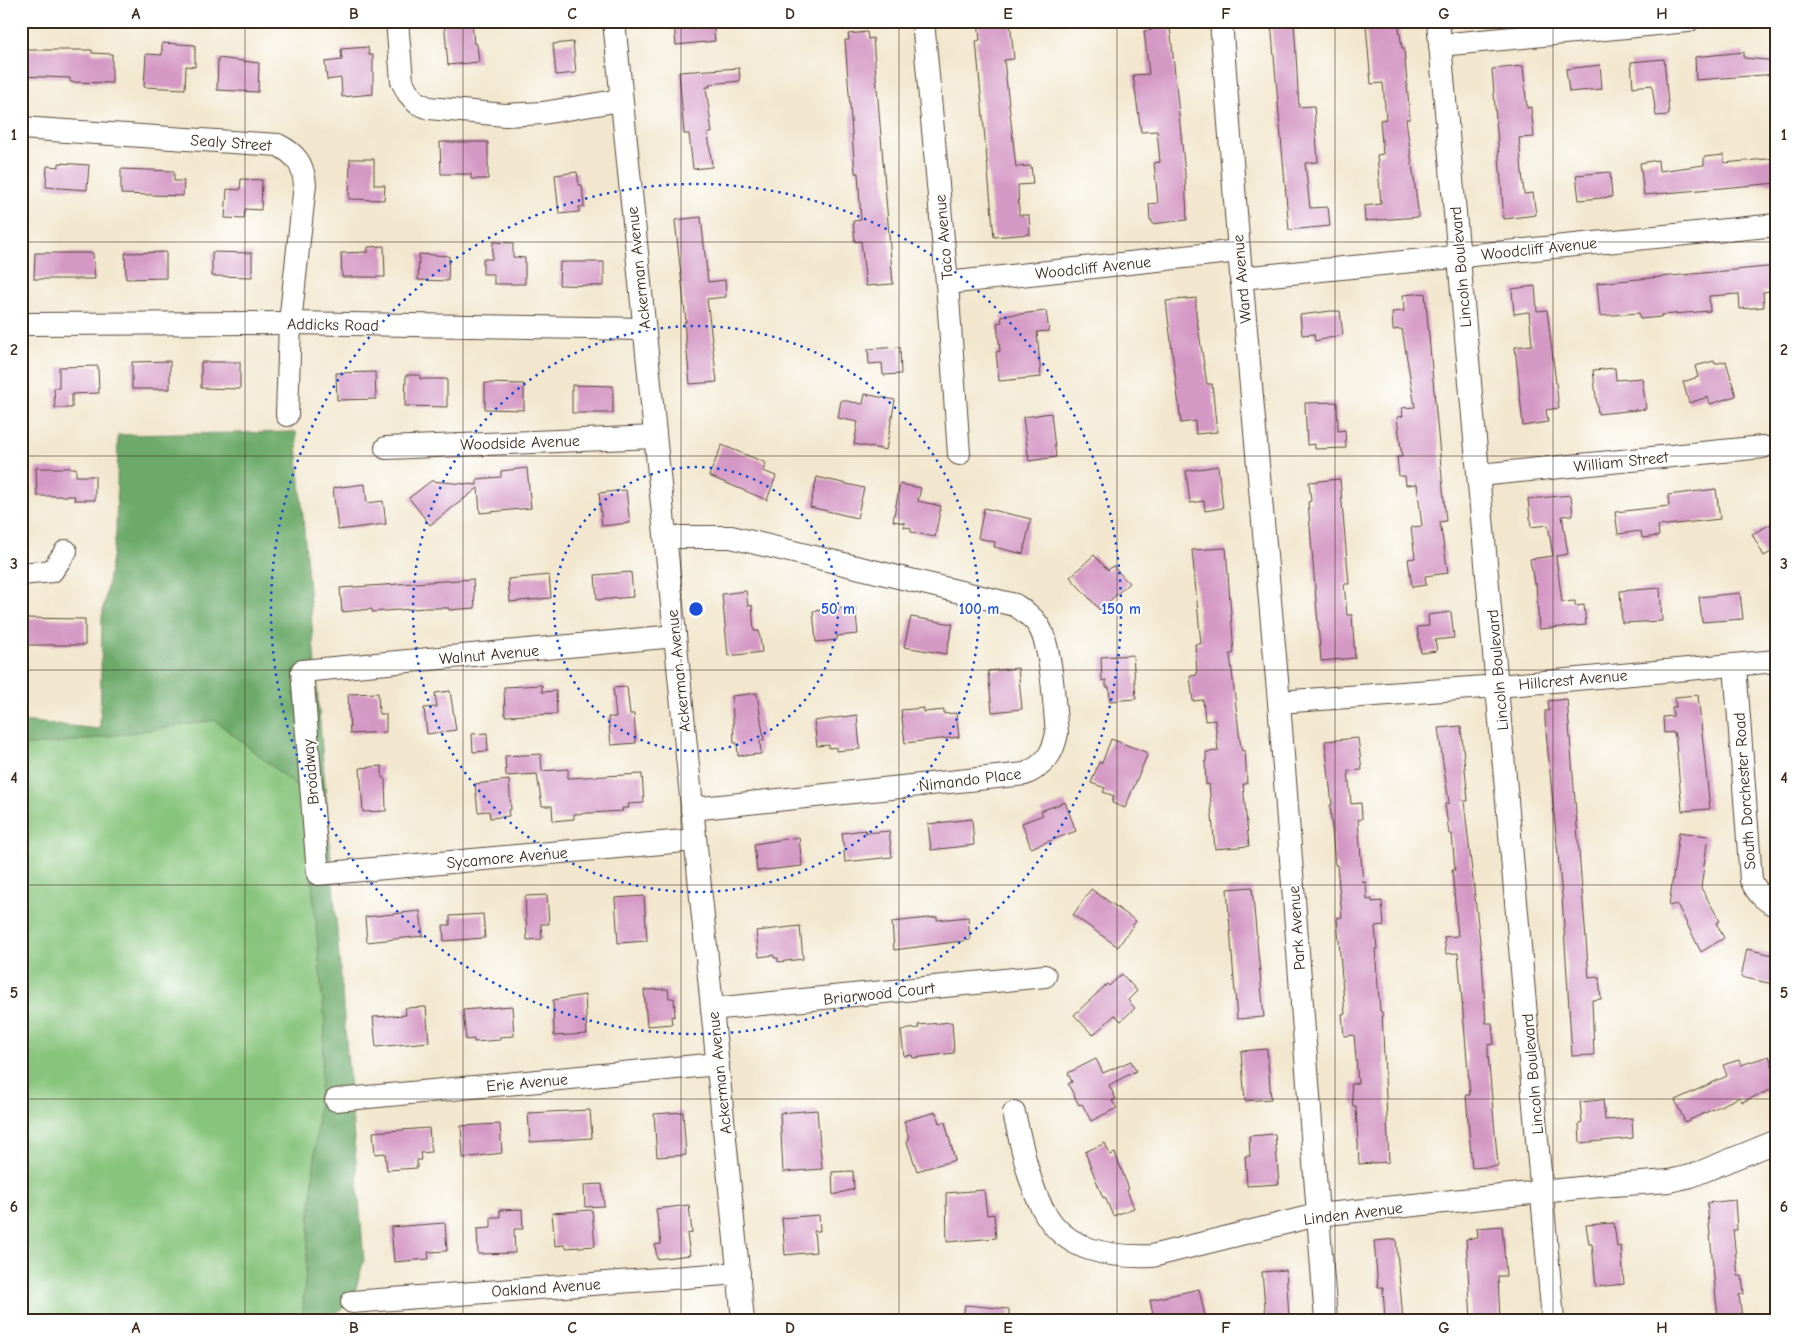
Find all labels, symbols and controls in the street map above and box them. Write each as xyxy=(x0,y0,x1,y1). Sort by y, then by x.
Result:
text: A xyxy=(132,5,141,23)
text: B xyxy=(349,5,359,23)
text: C xyxy=(567,5,577,23)
text: D xyxy=(785,5,795,23)
text: E xyxy=(1003,5,1013,23)
text: F xyxy=(1221,5,1231,23)
text: G xyxy=(1438,5,1450,23)
text: H xyxy=(1656,5,1668,23)
text: 1 xyxy=(11,126,17,144)
text: 1 xyxy=(1781,126,1787,144)
street label: Sealy Street xyxy=(190,131,272,155)
street label: Taco Avenue xyxy=(931,194,957,280)
street label: Ackerman Avenue xyxy=(624,206,654,330)
street label: Lincoln Boulevard xyxy=(1447,206,1475,328)
street label: Ward Avenue xyxy=(1229,234,1255,324)
street label: Woodcliff Avenue xyxy=(1480,234,1598,264)
street label: Woodcliff Avenue xyxy=(1034,253,1152,283)
street label: Addicks Road xyxy=(287,315,379,335)
text: 2 xyxy=(10,341,18,359)
text: 2 xyxy=(1780,341,1788,359)
street label: Woodside Avenue xyxy=(460,432,580,454)
street label: William Street xyxy=(1573,448,1670,476)
text: 3 xyxy=(10,555,18,573)
text: 3 xyxy=(1780,555,1788,573)
centre of rings xyxy=(687,600,705,618)
text: 50 m xyxy=(821,600,855,618)
text: 100 m xyxy=(959,600,999,618)
text: 150 m xyxy=(1101,600,1141,618)
street label: Ackerman Avenue xyxy=(664,609,694,733)
street label: Lincoln Boulevard xyxy=(1484,609,1512,731)
street label: Walnut Avenue xyxy=(438,642,540,668)
street label: Hillcrest Avenue xyxy=(1518,666,1628,694)
street label: South Dorchester Road xyxy=(1731,712,1759,870)
street label: Broadway xyxy=(299,737,323,806)
street label: Nimando Place xyxy=(918,765,1022,795)
text: 4 xyxy=(10,769,18,787)
text: 4 xyxy=(1780,769,1788,787)
street label: Sycamore Avenue xyxy=(446,844,568,872)
street label: Park Avenue xyxy=(1285,885,1309,971)
street label: Briarwood Court xyxy=(823,979,936,1009)
text: 5 xyxy=(10,984,18,1002)
text: 5 xyxy=(1780,984,1788,1002)
street label: Ackerman Avenue xyxy=(705,1011,735,1135)
street label: Lincoln Boulevard xyxy=(1519,1013,1547,1135)
street label: Erie Avenue xyxy=(486,1070,569,1096)
text: 6 xyxy=(10,1198,18,1216)
text: 6 xyxy=(1780,1198,1788,1216)
street label: Linden Avenue xyxy=(1302,1199,1404,1229)
street label: Oakland Avenue xyxy=(491,1275,601,1301)
text: A xyxy=(132,1319,141,1337)
text: B xyxy=(349,1319,359,1337)
text: C xyxy=(567,1319,577,1337)
text: D xyxy=(785,1319,795,1337)
text: E xyxy=(1003,1319,1013,1337)
text: F xyxy=(1221,1319,1231,1337)
text: G xyxy=(1438,1319,1450,1337)
text: H xyxy=(1656,1319,1668,1337)

